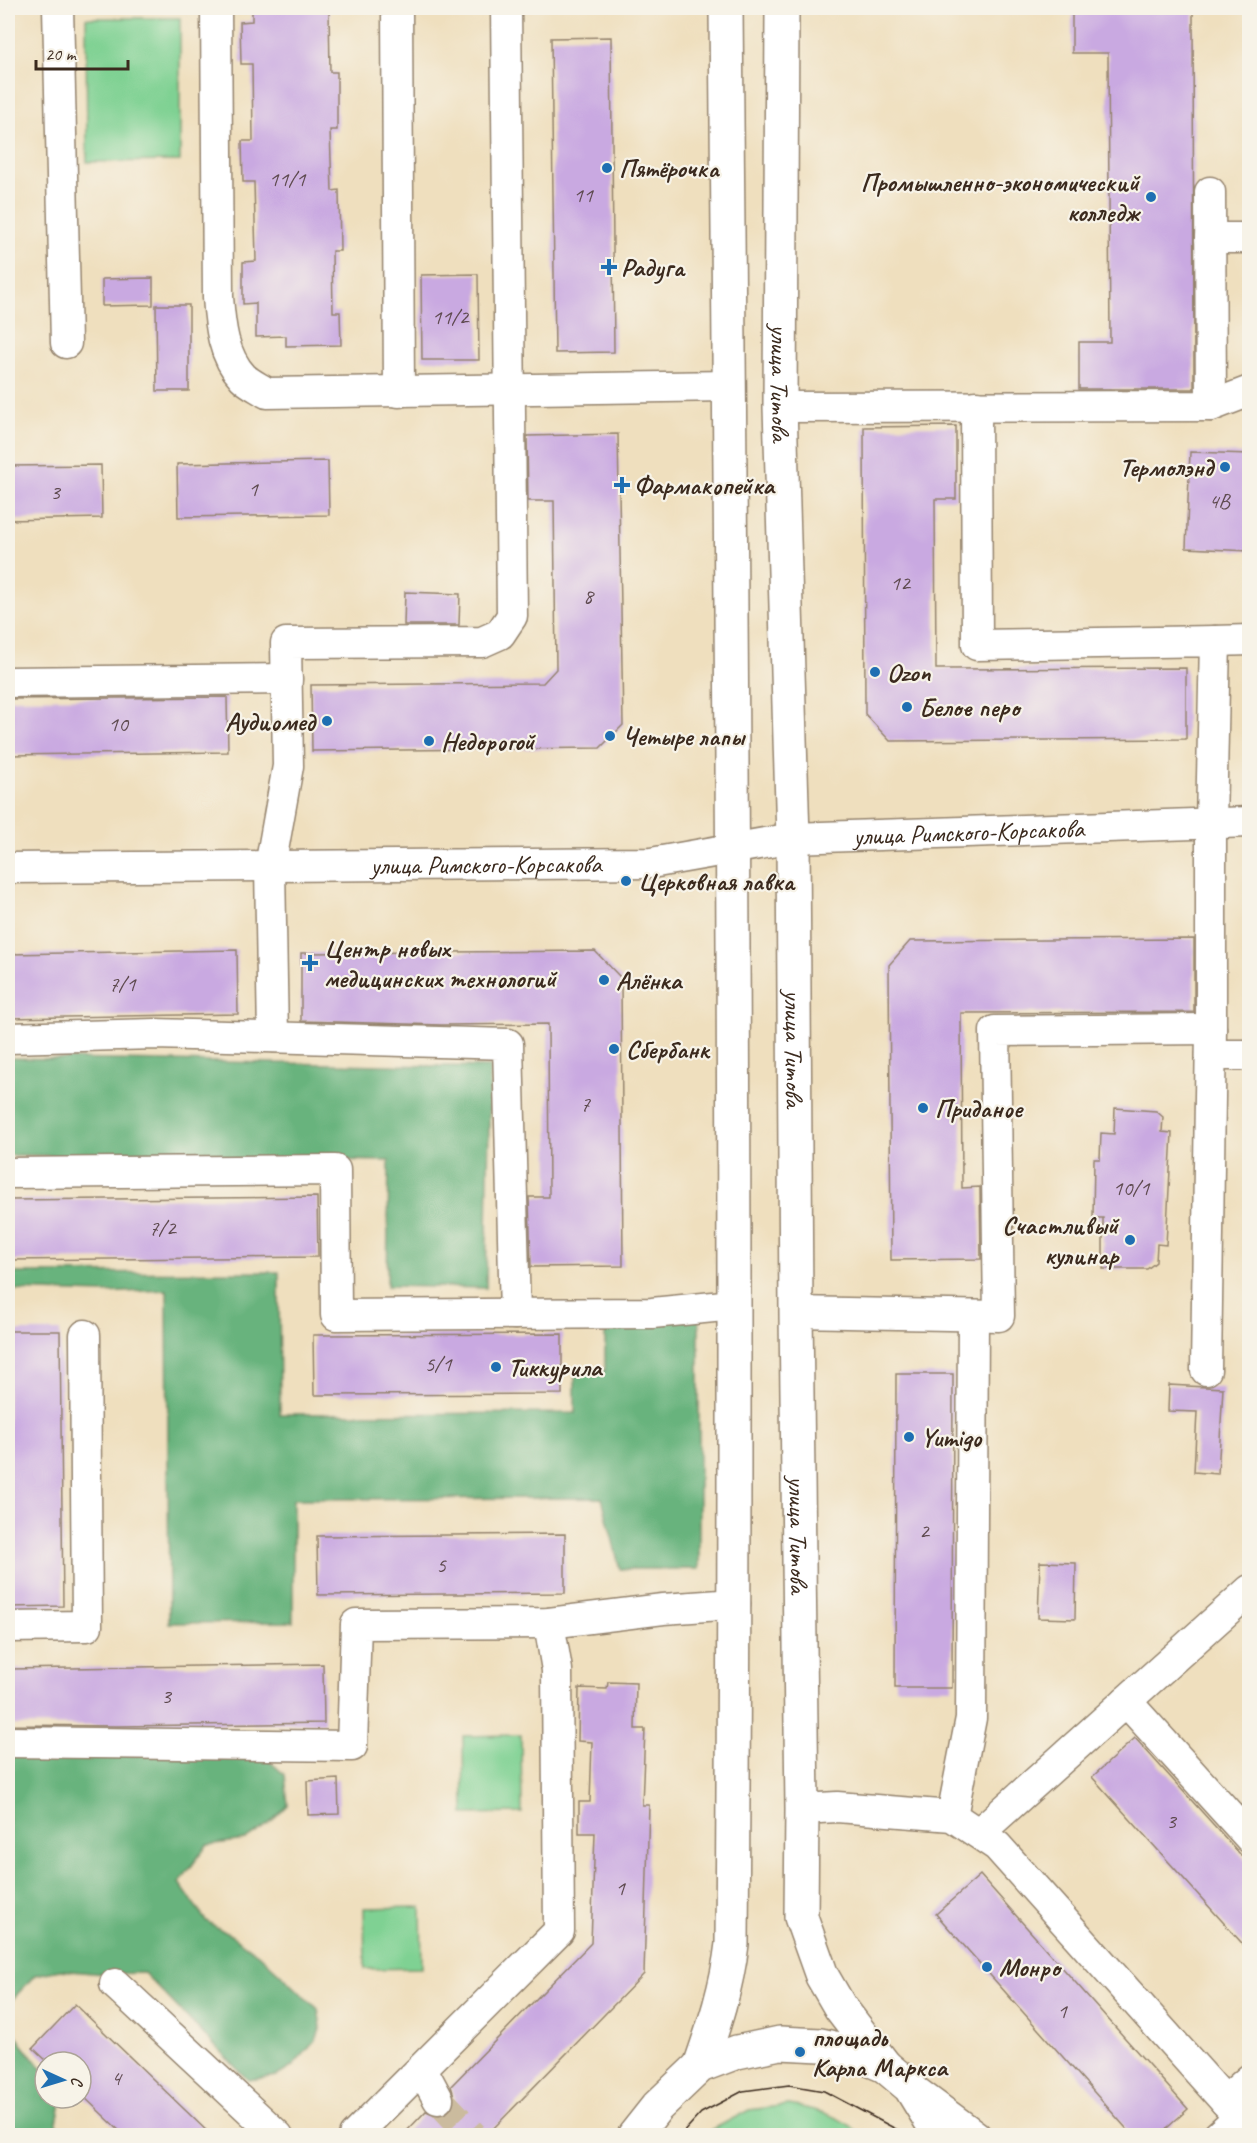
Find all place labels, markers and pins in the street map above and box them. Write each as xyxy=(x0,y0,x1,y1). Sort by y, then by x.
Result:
place label: Пятёрочка xyxy=(619,152,720,185)
marker: Пятёрочка xyxy=(600,161,614,175)
place label: Промышленно-экономический колледж xyxy=(861,166,1142,229)
marker: Промышленно-экономический колледж xyxy=(1144,190,1158,204)
place label: Радуга xyxy=(621,251,686,284)
marker: Радуга xyxy=(602,260,616,274)
place label: Термолэнд xyxy=(1119,451,1216,484)
marker: Термолэнд xyxy=(1218,460,1232,474)
place label: Фармакопейка xyxy=(634,469,776,502)
marker: Фармакопейка xyxy=(615,478,629,492)
place label: Ozon xyxy=(887,656,932,689)
marker: Ozon xyxy=(868,665,882,679)
place label: Белое перо xyxy=(919,691,1022,724)
marker: Белое перо xyxy=(900,700,914,714)
place label: Аудиомед xyxy=(225,705,317,738)
marker: Аудиомед xyxy=(320,714,334,728)
place label: Четыре лапы xyxy=(622,720,747,753)
place label: Недорогой xyxy=(441,725,536,758)
marker: Четыре лапы xyxy=(603,729,617,743)
marker: Недорогой xyxy=(422,734,436,748)
place label: Церковная лавка xyxy=(638,865,796,898)
marker: Церковная лавка xyxy=(619,874,633,888)
place label: Центр новых медицинских технологий xyxy=(324,932,558,995)
marker: Центр новых медицинских технологий xyxy=(301,954,319,972)
place label: Алёнка xyxy=(616,964,684,997)
marker: Алёнка xyxy=(597,973,611,987)
place label: Сбербанк xyxy=(626,1033,711,1066)
marker: Сбербанк xyxy=(607,1042,621,1056)
place label: Приданое xyxy=(935,1092,1024,1125)
marker: Приданое xyxy=(916,1101,930,1115)
place label: Счастливый кулинар xyxy=(1002,1209,1120,1272)
marker: Счастливый кулинар xyxy=(1123,1233,1137,1247)
place label: Тиккурила xyxy=(508,1351,604,1384)
marker: Тиккурила xyxy=(489,1360,503,1374)
place label: Yumigo xyxy=(921,1421,983,1454)
marker: Yumigo xyxy=(902,1430,916,1444)
place label: Монро xyxy=(999,1951,1063,1984)
marker: Монро xyxy=(980,1960,994,1974)
place label: площадь Карла Маркса xyxy=(812,2021,949,2084)
marker: площадь Карла Маркса xyxy=(793,2045,807,2059)

